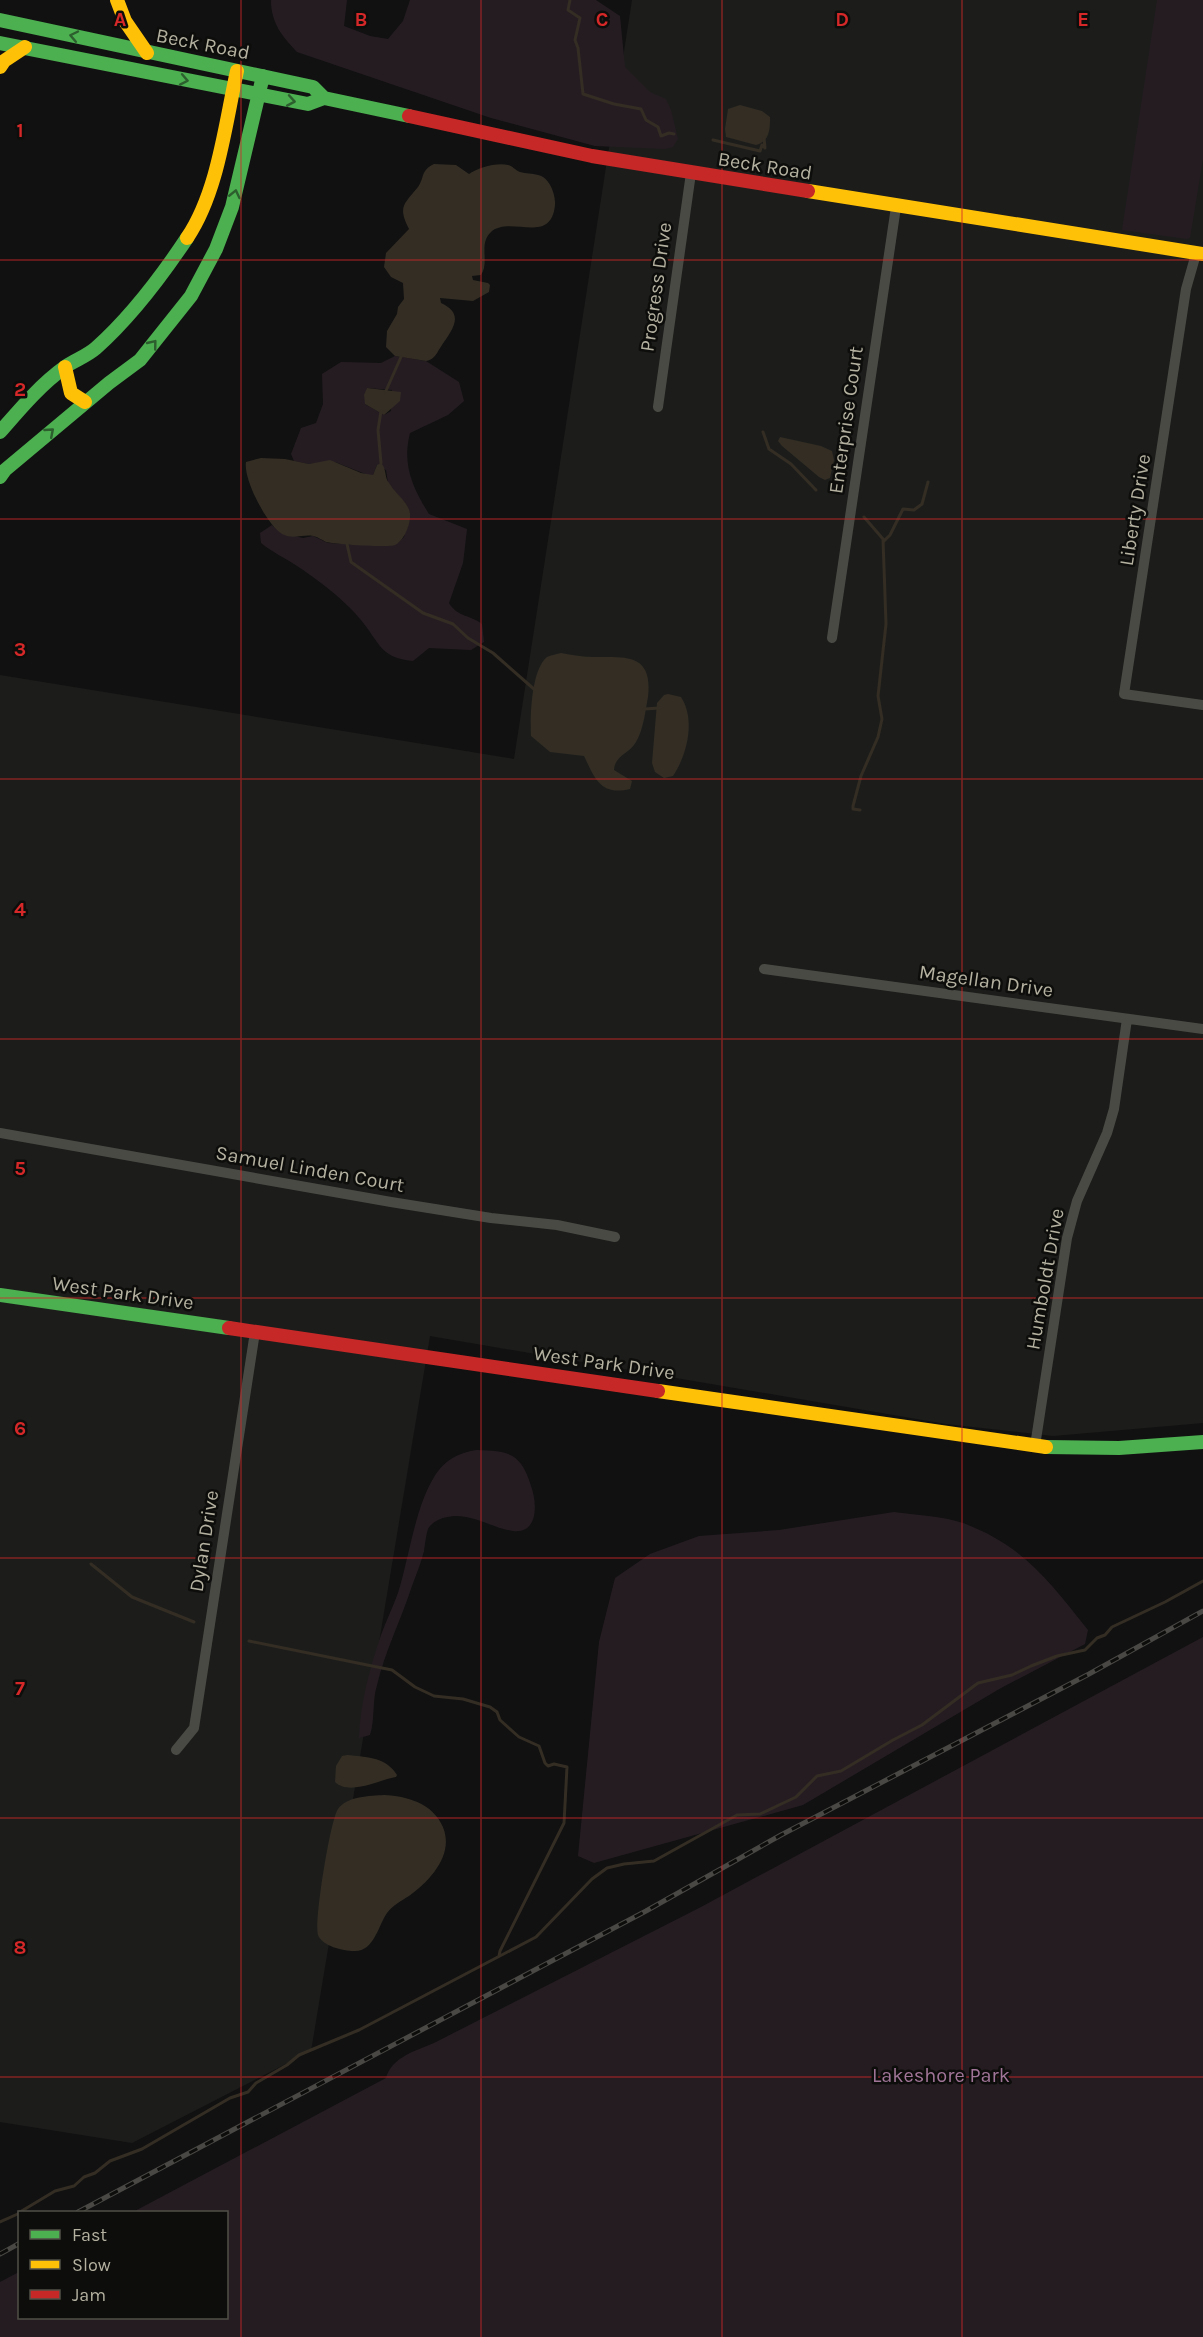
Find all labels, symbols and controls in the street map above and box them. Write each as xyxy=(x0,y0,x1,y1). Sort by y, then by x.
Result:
text: A xyxy=(114,8,127,31)
text: B xyxy=(355,8,367,31)
text: C xyxy=(596,8,608,31)
text: D xyxy=(835,8,849,31)
text: E xyxy=(1077,8,1089,31)
street label: Beck Road xyxy=(154,24,252,64)
one-way arrow xyxy=(69,31,79,44)
one-way arrow xyxy=(179,73,189,86)
one-way arrow xyxy=(286,94,296,107)
text: 1 xyxy=(16,119,24,142)
street label: Beck Road xyxy=(716,147,814,185)
one-way arrow xyxy=(227,189,240,199)
street label: Progress Drive xyxy=(636,221,676,353)
one-way arrow xyxy=(145,340,156,351)
street label: Enterprise Court xyxy=(824,344,868,495)
text: 2 xyxy=(14,378,26,401)
one-way arrow xyxy=(43,428,54,439)
street label: Liberty Drive xyxy=(1115,452,1155,568)
text: 3 xyxy=(14,638,26,661)
text: 4 xyxy=(14,898,26,921)
street label: Magellan Drive xyxy=(917,960,1055,1002)
street label: Samuel Linden Court xyxy=(214,1141,406,1197)
text: 5 xyxy=(14,1157,26,1180)
street label: Humboldt Drive xyxy=(1021,1206,1069,1352)
street label: West Park Drive xyxy=(51,1272,195,1314)
street label: West Park Drive xyxy=(532,1342,676,1384)
text: 6 xyxy=(14,1417,26,1440)
street label: Dylan Drive xyxy=(185,1489,223,1593)
text: 7 xyxy=(15,1677,25,1700)
text: 8 xyxy=(14,1936,26,1959)
park label: Lakeshore Park xyxy=(872,2064,1010,2087)
legend xyxy=(18,2211,228,2319)
text: Fast xyxy=(72,2224,107,2246)
text: Slow xyxy=(72,2254,111,2276)
text: Jam xyxy=(72,2284,106,2306)

